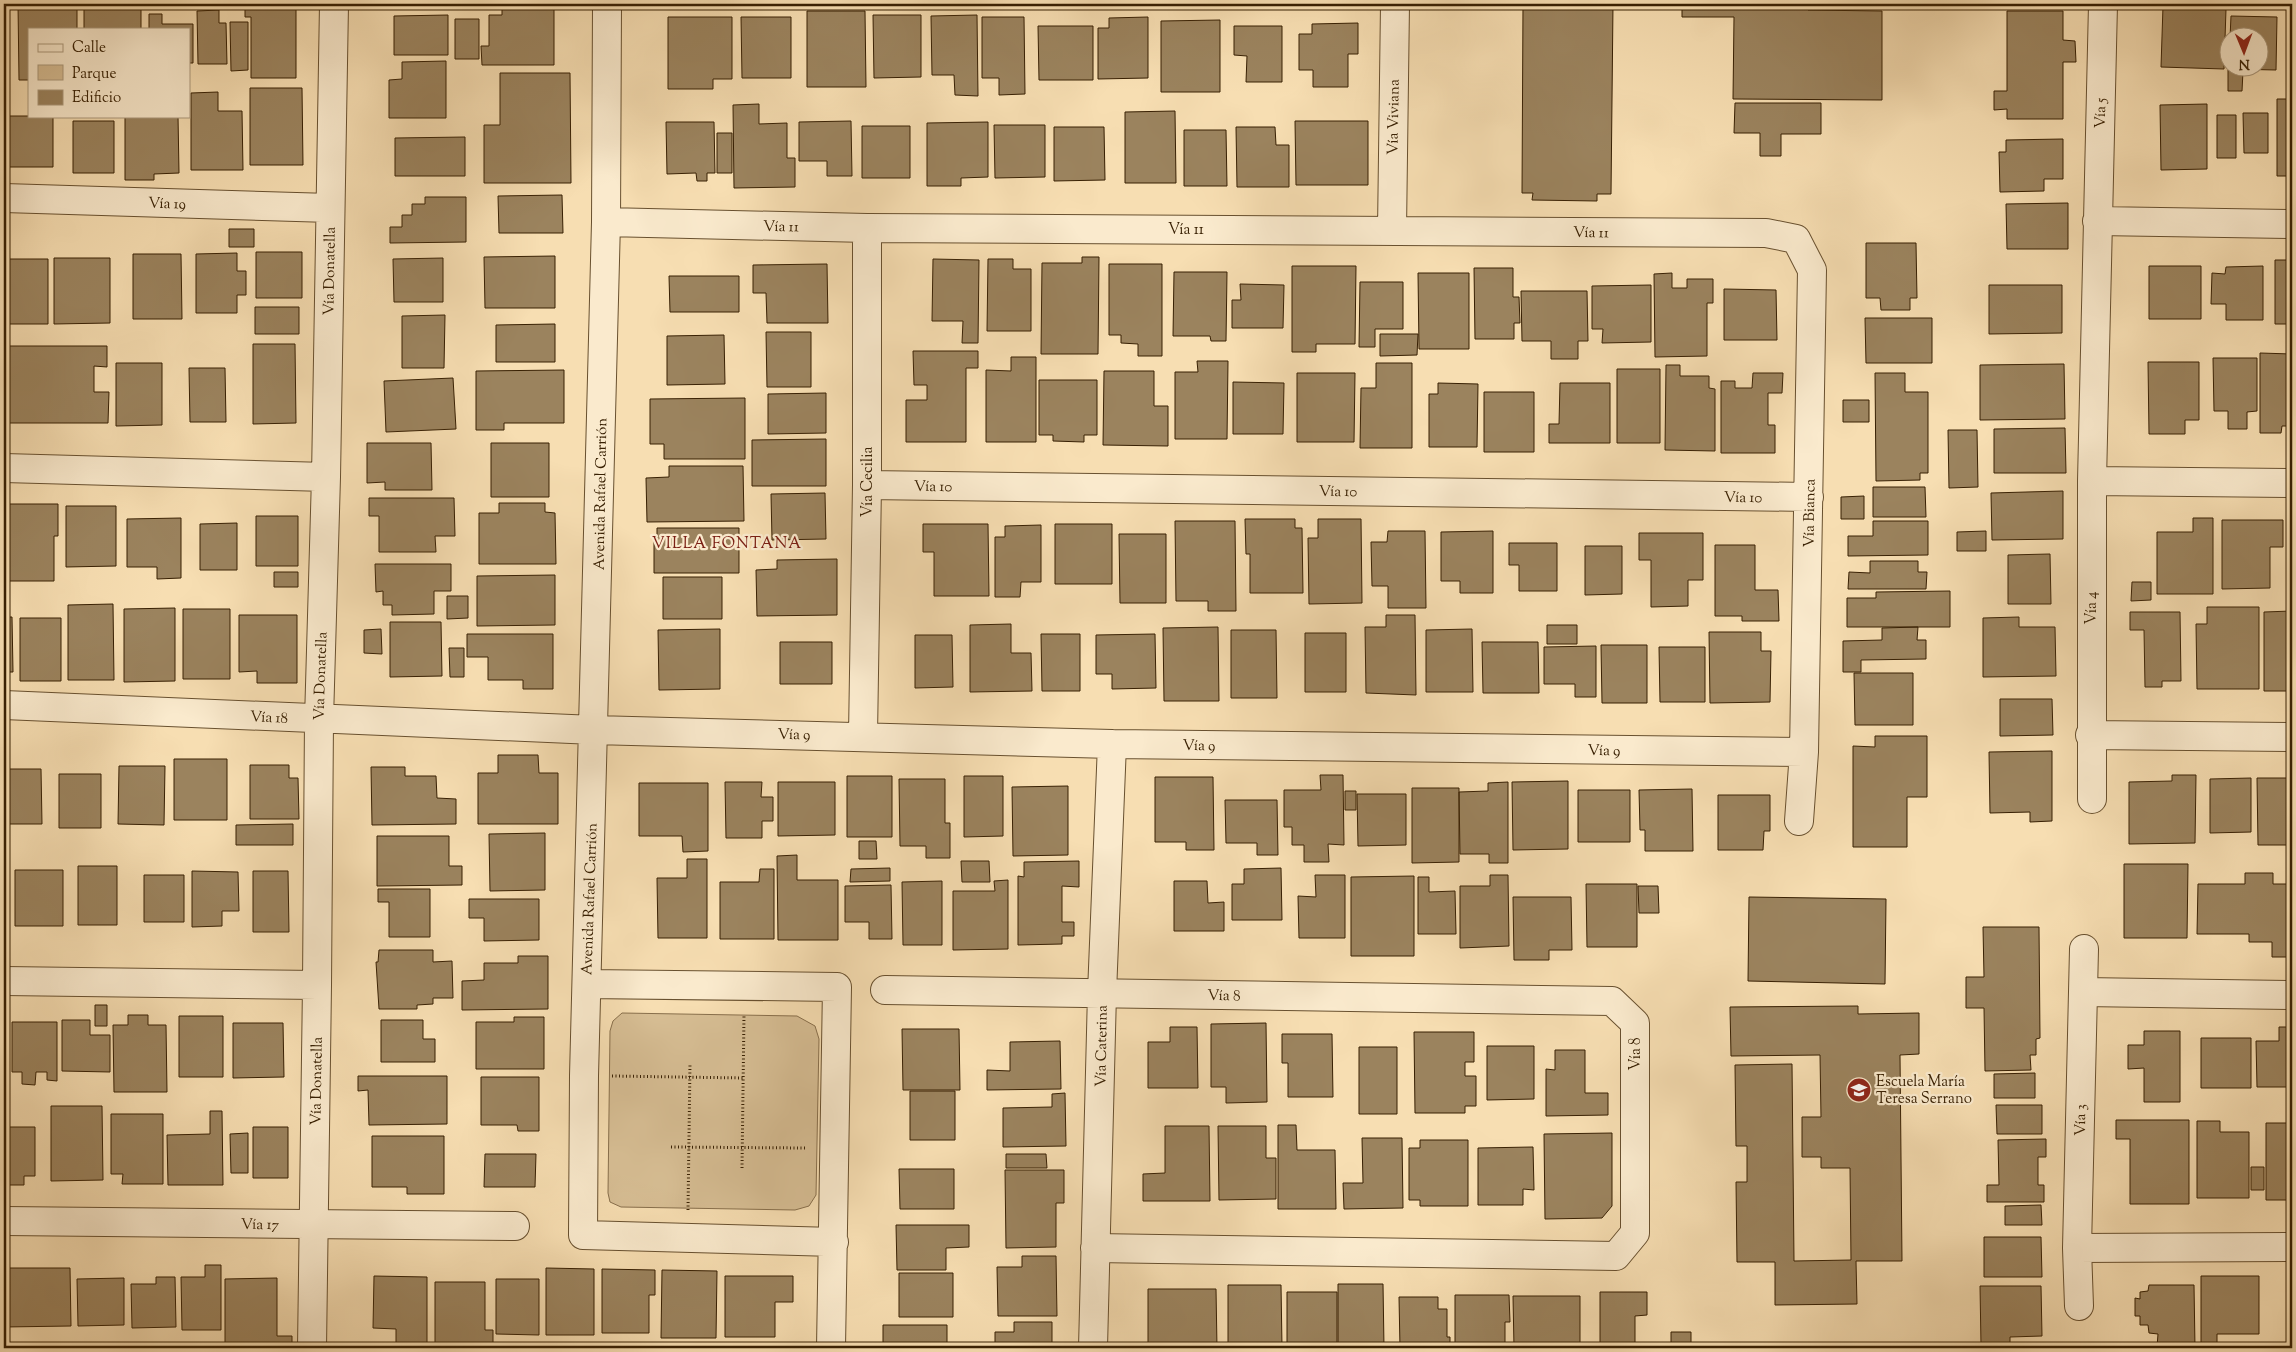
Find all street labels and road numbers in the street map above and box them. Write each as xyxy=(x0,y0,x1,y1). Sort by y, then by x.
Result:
street label: Vía Viviana xyxy=(1383,79,1406,155)
street label: Vía 5 xyxy=(2090,97,2113,129)
street label: Vía 19 xyxy=(148,193,186,216)
street label: Vía 11 xyxy=(763,217,799,238)
street label: Vía 11 xyxy=(1168,220,1204,241)
street label: Vía 11 xyxy=(1573,223,1609,244)
street label: Vía Donatella xyxy=(319,226,342,316)
street label: Avenida Rafael Carrión xyxy=(590,418,613,570)
street label: Vía Cecilia xyxy=(858,447,879,517)
street label: Vía 10 xyxy=(914,477,952,498)
street label: Vía Bianca xyxy=(1799,478,1822,548)
street label: Vía 10 xyxy=(1319,482,1357,503)
street label: Vía 10 xyxy=(1724,488,1762,509)
street label: Vía 4 xyxy=(2082,591,2103,625)
street label: Vía Donatella xyxy=(309,631,334,721)
street label: Vía 18 xyxy=(249,707,289,730)
street label: Vía 9 xyxy=(777,725,811,746)
street label: Vía 9 xyxy=(1182,736,1216,757)
street label: Vía 9 xyxy=(1587,741,1621,762)
street label: Avenida Rafael Carrión xyxy=(577,822,604,976)
street label: Vía 8 xyxy=(1207,986,1241,1007)
street label: Vía Caterina xyxy=(1091,1005,1114,1087)
street label: Vía Donatella xyxy=(306,1036,329,1126)
street label: Vía 8 xyxy=(1626,1037,1647,1071)
street label: Vía 3 xyxy=(2071,1104,2092,1136)
street label: Vía 17 xyxy=(241,1215,280,1236)

